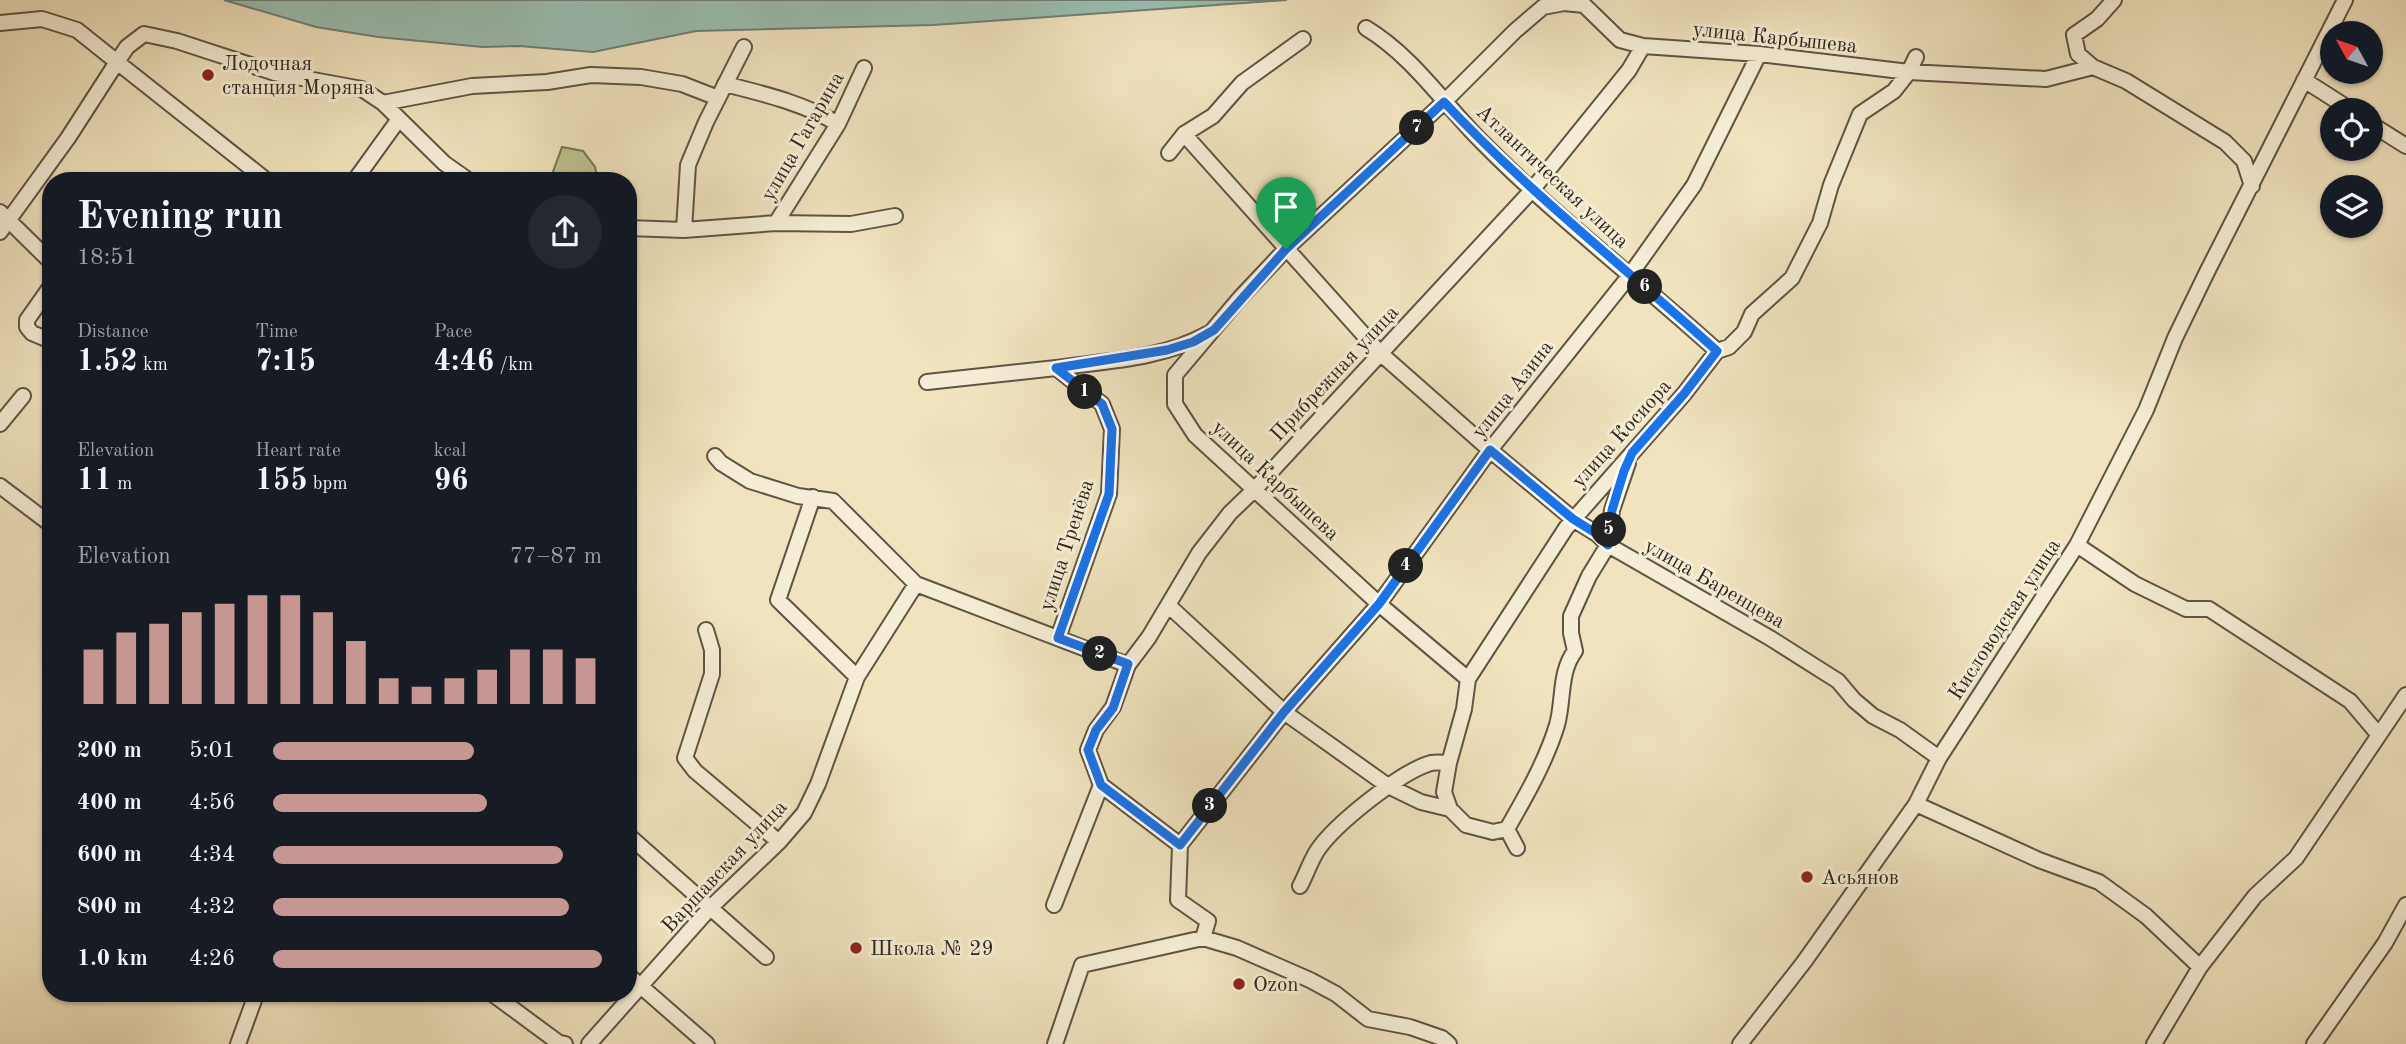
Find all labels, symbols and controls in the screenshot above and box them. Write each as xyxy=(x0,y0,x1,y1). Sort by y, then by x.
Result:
street label: улица Карбышева xyxy=(1691,19,1858,58)
north arrow xyxy=(2320,21,2384,84)
map controls xyxy=(2320,21,2383,238)
place label: Лодочная станция Моряна xyxy=(222,54,374,99)
marker: Лодочная станция Моряна xyxy=(200,67,216,83)
street label: улица Гагарина xyxy=(758,69,849,205)
button: locate xyxy=(2320,98,2383,161)
street label: Атлантическая улица xyxy=(1472,101,1632,253)
pin: 7 xyxy=(1400,110,1434,146)
text: 7 xyxy=(1411,118,1422,137)
button: layers xyxy=(2320,175,2383,238)
pin xyxy=(1256,177,1316,249)
icon: arrive xyxy=(1267,188,1305,226)
button: share xyxy=(528,195,602,269)
text: Evening run xyxy=(77,199,283,237)
text: 18:51 xyxy=(77,246,137,269)
pin: 6 xyxy=(1628,270,1662,304)
text: 6 xyxy=(1639,277,1650,296)
street label: Прибрежная улица xyxy=(1267,302,1403,446)
text: Distance xyxy=(77,323,149,342)
text: Time xyxy=(255,323,298,342)
text: Pace xyxy=(434,323,472,342)
street label: улица Азина xyxy=(1469,337,1558,443)
text: 1.52 xyxy=(77,347,138,377)
text: 7:15 xyxy=(255,347,316,377)
text: 4:46 xyxy=(434,347,494,377)
text: km xyxy=(138,356,168,375)
text: /km xyxy=(494,356,533,375)
pin: 1 xyxy=(1068,374,1102,410)
street label: улица Косиора xyxy=(1568,376,1676,492)
text: 1 xyxy=(1079,382,1090,401)
street label: улица Карбышева xyxy=(1207,417,1343,545)
text: Elevation xyxy=(77,442,154,461)
text: Heart rate xyxy=(255,442,341,461)
text: kcal xyxy=(434,442,466,461)
text: 11 xyxy=(77,466,112,496)
text: 155 xyxy=(255,466,308,496)
text: 96 xyxy=(434,466,468,496)
text: m xyxy=(112,475,132,494)
text: bpm xyxy=(308,475,348,494)
street label: улица Тренёва xyxy=(1036,477,1099,614)
pin: 5 xyxy=(1592,512,1626,548)
text: 5 xyxy=(1603,520,1614,539)
street label: Кисловодская улица xyxy=(1945,535,2065,704)
street label: улица Баренцева xyxy=(1640,536,1788,633)
text: Elevation xyxy=(77,545,171,568)
text: 77–87 m xyxy=(510,545,602,568)
pin: 4 xyxy=(1388,548,1424,584)
text: 4 xyxy=(1400,556,1411,575)
pin: 2 xyxy=(1082,636,1118,672)
text: 2 xyxy=(1094,644,1105,663)
text: 200 m xyxy=(77,739,142,762)
text: 5:01 xyxy=(189,739,235,762)
pin: 3 xyxy=(1192,788,1228,824)
text: 400 m xyxy=(77,791,142,814)
text: 4:56 xyxy=(189,791,235,814)
text: 3 xyxy=(1204,796,1215,815)
street label: Варшавская улица xyxy=(658,797,792,937)
text: 600 m xyxy=(77,843,142,866)
text: 4:34 xyxy=(189,843,235,866)
place label: Асьянов xyxy=(1821,868,1899,889)
marker: Асьянов xyxy=(1799,869,1815,885)
text: 800 m xyxy=(77,895,142,918)
text: 4:32 xyxy=(189,895,235,918)
place label: Школа № 29 xyxy=(870,939,994,960)
marker: Школа № 29 xyxy=(848,940,864,956)
text: 1.0 km xyxy=(77,947,148,970)
text: 4:26 xyxy=(189,947,235,970)
place label: Ozon xyxy=(1253,975,1299,996)
marker: Ozon xyxy=(1231,976,1247,992)

